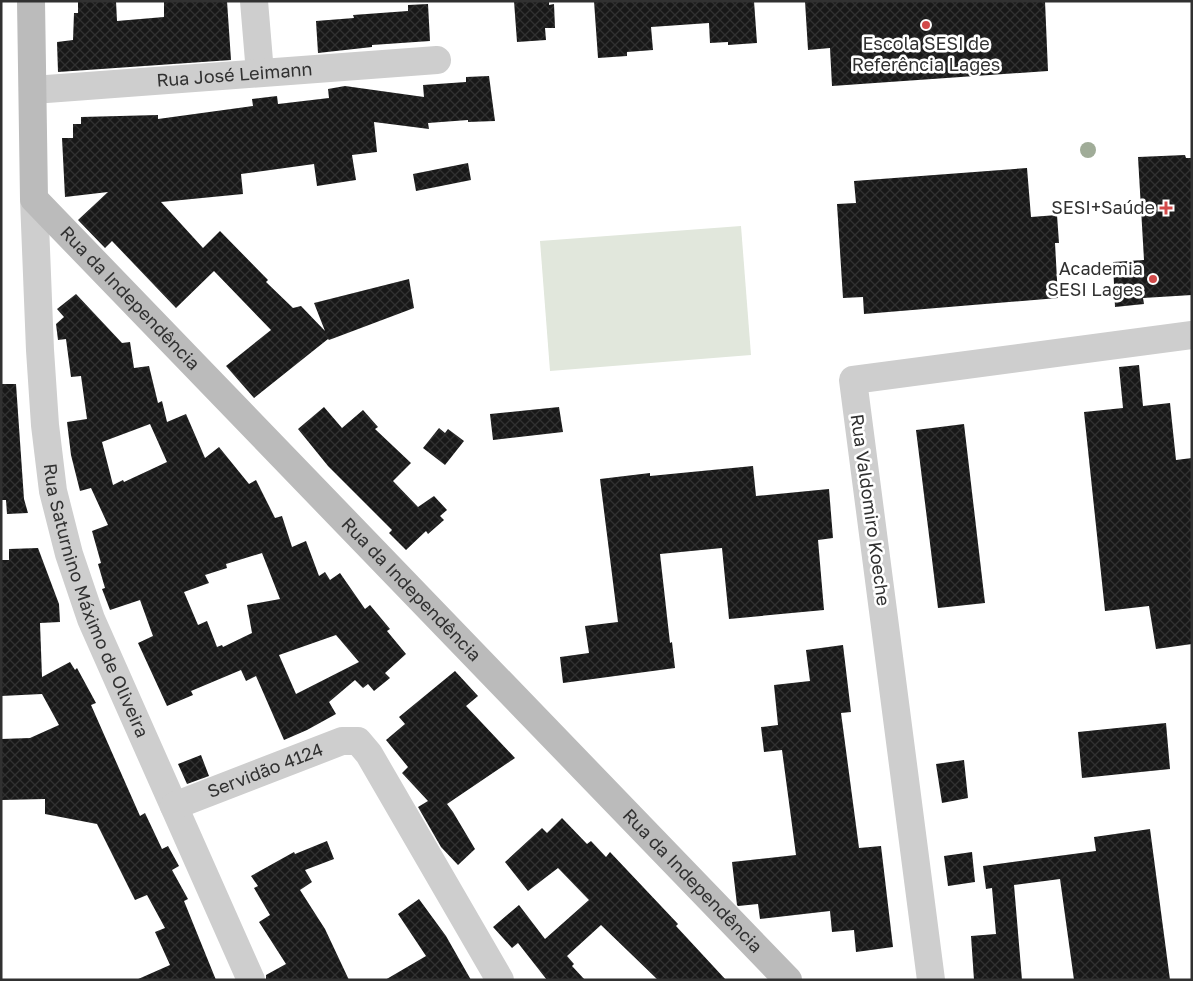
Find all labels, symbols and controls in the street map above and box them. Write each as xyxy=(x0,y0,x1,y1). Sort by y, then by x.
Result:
marker: Escola SESI de Referência Lages xyxy=(920,19,932,31)
place label: Escola SESI de Referência Lages xyxy=(852,32,1000,75)
street label: Rua José Leimann xyxy=(156,57,313,91)
place label: SESI+Saúde xyxy=(1051,196,1155,218)
marker: SESI+Saúde xyxy=(1159,201,1173,215)
street label: Rua da Independência xyxy=(56,221,205,374)
place label: Academia SESI Lages xyxy=(1047,257,1143,300)
marker: Academia SESI Lages xyxy=(1147,273,1159,285)
street label: Rua Valdomiro Koeche xyxy=(847,412,895,607)
street label: Rua Saturnino Máximo de Oliveira xyxy=(40,462,154,741)
street label: Rua da Independência xyxy=(337,512,486,665)
street label: Servidão 4124 xyxy=(204,737,326,802)
street label: Rua da Independência xyxy=(619,804,768,957)

